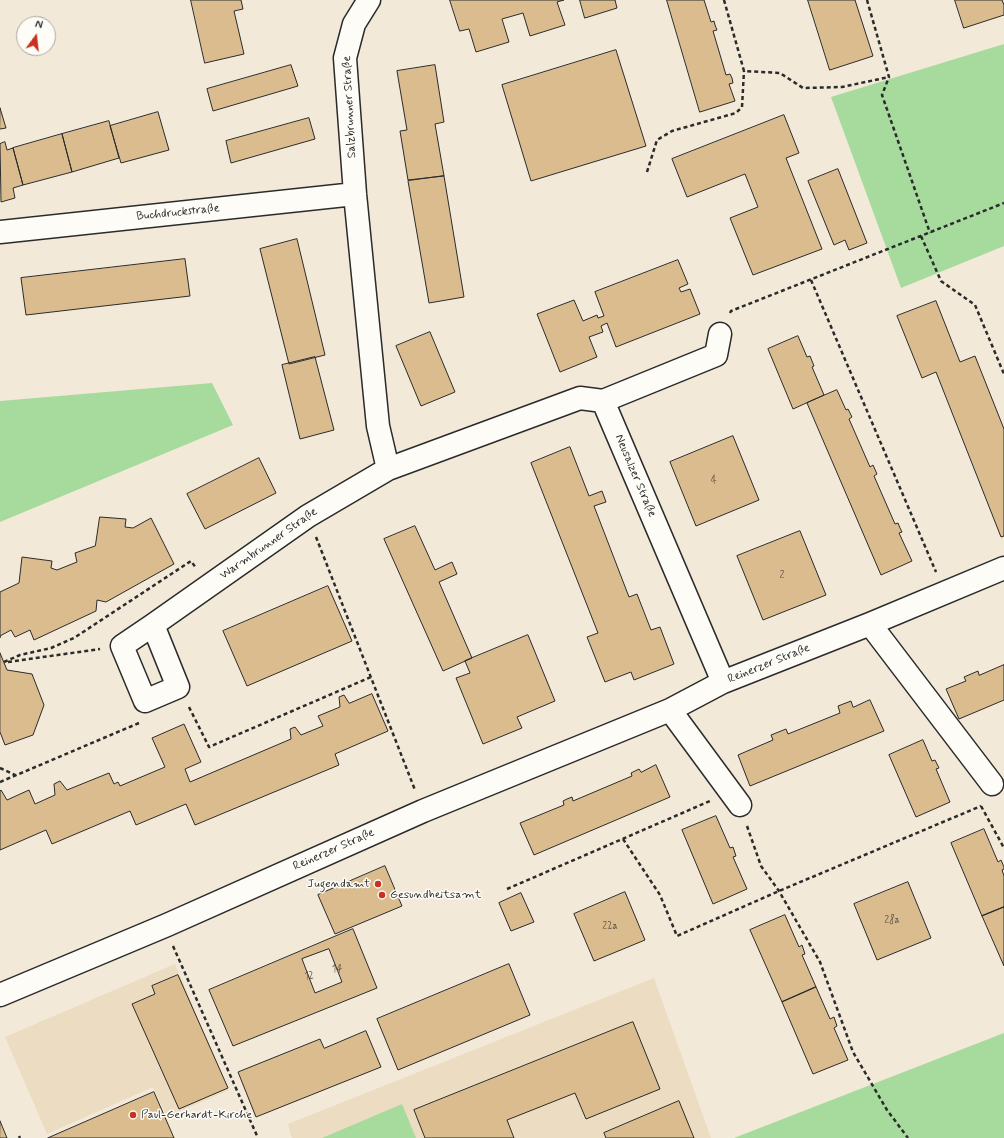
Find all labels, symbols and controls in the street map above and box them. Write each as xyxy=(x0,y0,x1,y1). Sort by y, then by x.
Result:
north arrow xyxy=(16,16,56,56)
text: N xyxy=(33,18,44,33)
street label: Salzbrunner Straße xyxy=(340,55,360,159)
street label: Buchdruckstraße xyxy=(136,201,220,225)
street label: Neusalzer Straße xyxy=(611,433,659,519)
house number: 4 xyxy=(711,475,717,487)
street label: Warmbrunner Straße xyxy=(218,505,320,583)
house number: 2 xyxy=(780,570,784,582)
street label: Reinerzer Straße xyxy=(726,641,812,687)
street label: Reinerzer Straße xyxy=(291,826,377,874)
place label: Jugendamt xyxy=(307,877,370,891)
marker: Jugendamt xyxy=(373,879,383,889)
place label: Gesundheitsamt xyxy=(390,888,481,902)
marker: Gesundheitsamt xyxy=(377,890,387,900)
house number: 28a xyxy=(884,915,900,927)
house number: 22a xyxy=(602,921,618,933)
house number: 14 xyxy=(332,964,342,976)
house number: 12 xyxy=(304,971,314,983)
place label: Paul-Gerhardt-Kirche xyxy=(141,1108,252,1122)
marker: Paul-Gerhardt-Kirche xyxy=(128,1110,138,1120)

